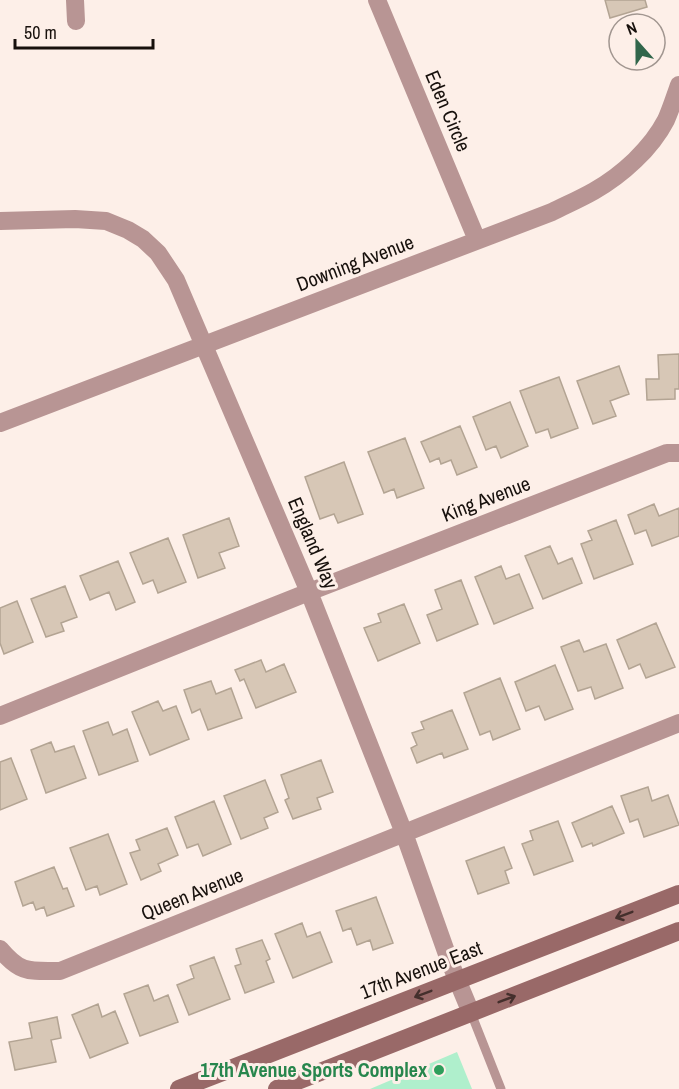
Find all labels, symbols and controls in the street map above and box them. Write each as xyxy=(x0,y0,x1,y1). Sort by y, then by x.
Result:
scale bar xyxy=(15,12,153,50)
north arrow xyxy=(607,12,667,72)
text: N xyxy=(623,16,640,40)
text: 50 m xyxy=(24,20,57,45)
street label: Eden Circle xyxy=(419,66,478,156)
street label: Downing Avenue xyxy=(292,228,417,297)
street label: King Avenue xyxy=(438,469,534,528)
street label: England Way xyxy=(282,493,345,593)
street label: Queen Avenue xyxy=(137,861,247,926)
one-way arrow xyxy=(616,910,634,921)
street label: 17th Avenue East xyxy=(356,934,486,1005)
one-way arrow xyxy=(415,989,433,1000)
one-way arrow xyxy=(498,993,516,1004)
place label: 17th Avenue Sports Complex xyxy=(200,1056,428,1083)
marker: 17th Avenue Sports Complex xyxy=(432,1063,446,1077)

